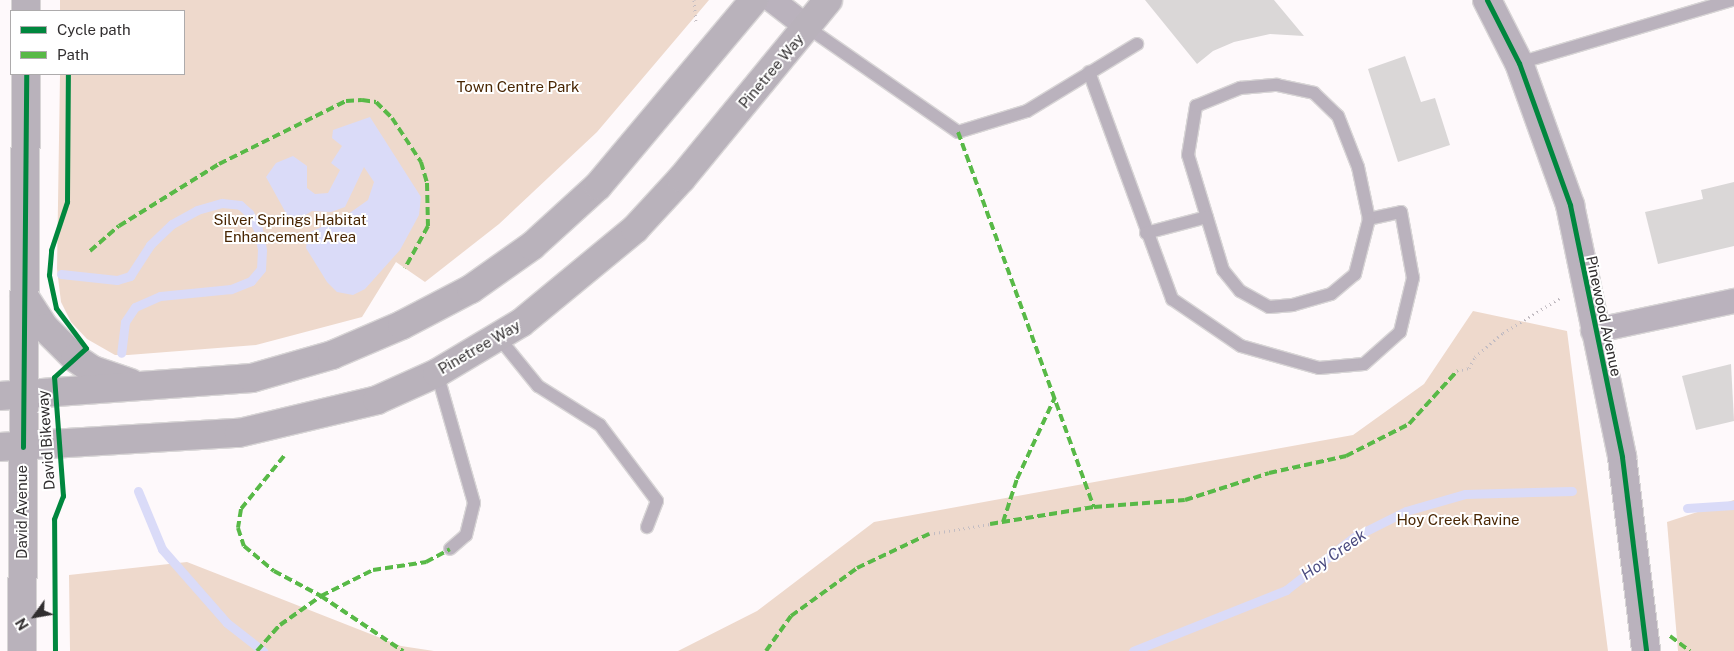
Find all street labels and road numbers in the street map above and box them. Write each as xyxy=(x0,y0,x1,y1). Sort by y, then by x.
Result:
street label: Pinetree Way xyxy=(735,30,807,112)
street label: Pinewood Avenue xyxy=(1582,254,1626,378)
street label: Pinetree Way xyxy=(435,316,523,378)
street label: David Bikeway xyxy=(34,389,58,491)
street label: David Avenue xyxy=(13,465,31,559)

